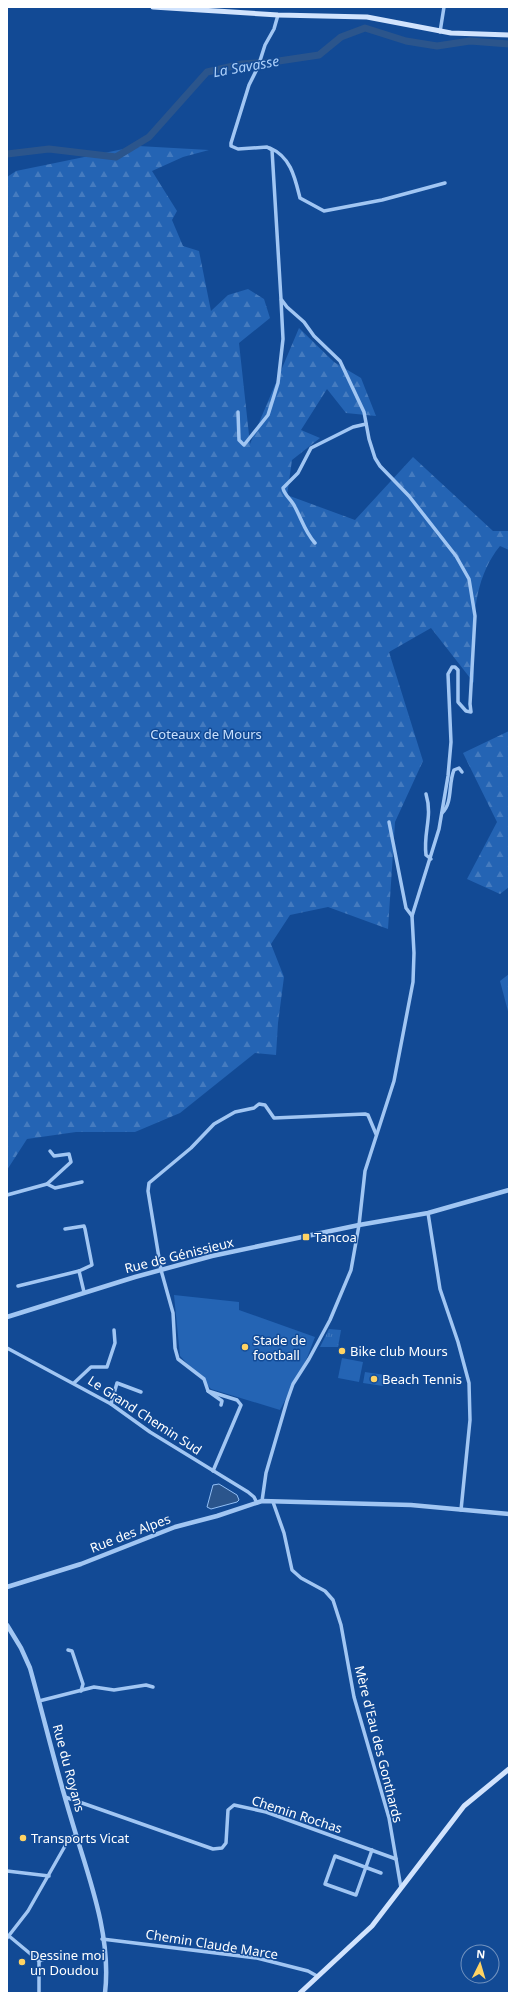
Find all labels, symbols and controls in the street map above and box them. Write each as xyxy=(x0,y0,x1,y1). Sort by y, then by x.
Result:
water label: La Savasse xyxy=(211,51,281,81)
park label: Coteaux de Mours xyxy=(150,725,262,743)
place label: Tancoa xyxy=(314,1228,357,1246)
marker: Tancoa xyxy=(301,1232,311,1242)
street label: Rue de Génissieux xyxy=(123,1233,236,1277)
place label: Stade de football xyxy=(253,1331,306,1364)
marker: Stade de football xyxy=(240,1342,250,1352)
place label: Bike club Mours xyxy=(350,1342,448,1360)
marker: Bike club Mours xyxy=(337,1346,347,1356)
place label: Beach Tennis xyxy=(382,1370,462,1388)
street label: Le Grand Chemin Sud xyxy=(85,1371,205,1459)
marker: Beach Tennis xyxy=(369,1374,379,1384)
street label: Rue des Alpes xyxy=(87,1509,173,1557)
street label: Mère d'Eau des Gonthards xyxy=(351,1663,407,1825)
street label: Rue du Royans xyxy=(49,1722,89,1814)
street label: Chemin Rochas xyxy=(249,1791,345,1837)
place label: Transports Vicat xyxy=(31,1829,129,1847)
marker: Transports Vicat xyxy=(18,1833,28,1843)
street label: Chemin Claude Marce xyxy=(144,1925,280,1963)
north arrow xyxy=(460,1944,500,1984)
place label: Dessine moi un Doudou xyxy=(30,1946,105,1979)
text: N xyxy=(476,1946,486,1961)
marker: Dessine moi un Doudou xyxy=(17,1957,27,1967)

